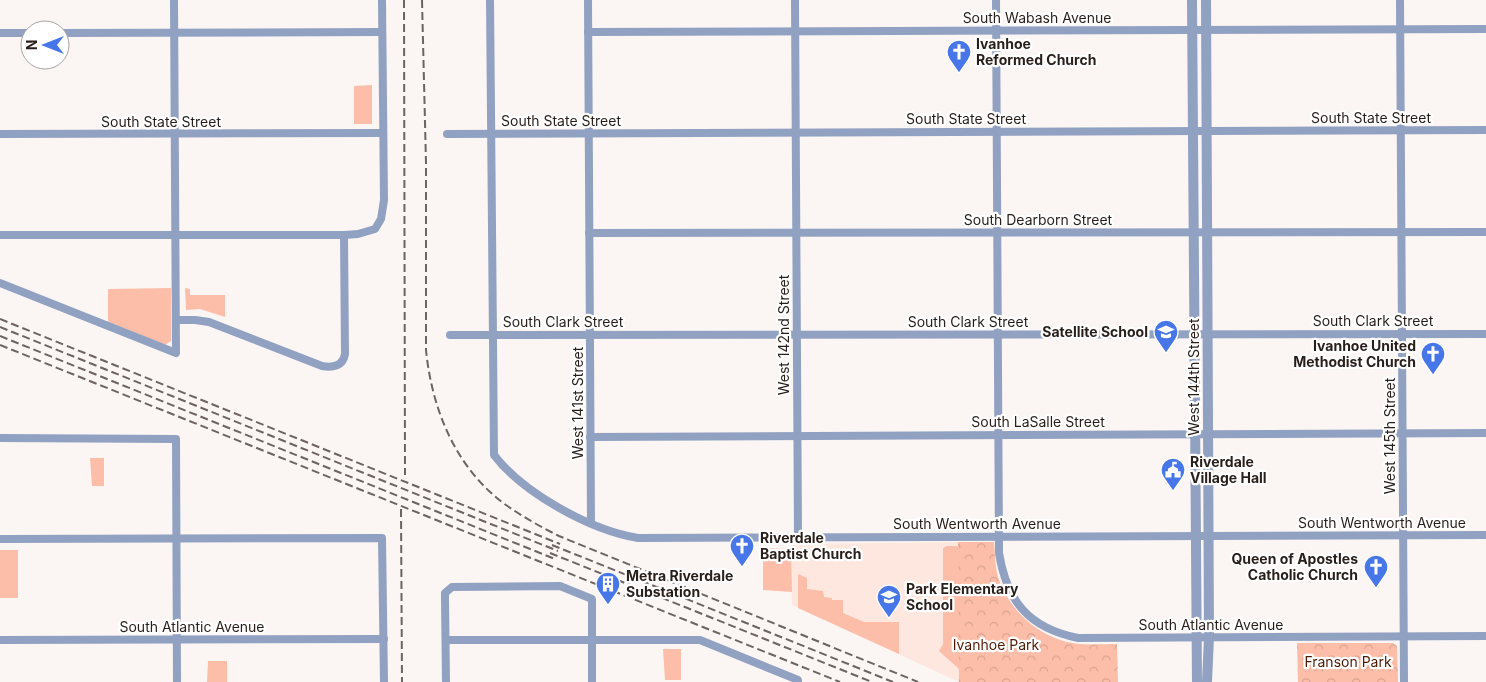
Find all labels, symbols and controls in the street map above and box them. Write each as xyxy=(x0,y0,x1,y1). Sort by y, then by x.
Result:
street label: South Wabash Avenue xyxy=(963,9,1111,26)
north arrow xyxy=(20,20,70,70)
place label: Ivanhoe Reformed Church xyxy=(976,35,1096,68)
church icon: Ivanhoe Reformed Church xyxy=(946,39,972,73)
text: N xyxy=(23,40,40,50)
street label: South State Street xyxy=(1311,109,1431,126)
street label: South State Street xyxy=(906,110,1026,127)
street label: South State Street xyxy=(501,112,621,129)
street label: South State Street xyxy=(101,113,221,130)
street label: South Dearborn Street xyxy=(964,211,1113,228)
street label: West 142nd Street xyxy=(775,274,792,395)
street label: South Clark Street xyxy=(1313,312,1434,329)
street label: South Clark Street xyxy=(503,313,624,330)
street label: South Clark Street xyxy=(908,313,1029,330)
street label: West 144th Street xyxy=(1185,318,1202,436)
school or university icon: Satellite School xyxy=(1153,319,1179,353)
place label: Satellite School xyxy=(1042,323,1148,340)
place label: Ivanhoe United Methodist Church xyxy=(1293,337,1416,370)
church icon: Ivanhoe United Methodist Church xyxy=(1420,341,1446,375)
street label: West 141st Street xyxy=(569,346,586,459)
street label: West 145th Street xyxy=(1381,377,1398,494)
street label: South LaSalle Street xyxy=(971,413,1105,430)
place label: Riverdale Village Hall xyxy=(1190,453,1267,486)
public building icon: Riverdale Village Hall xyxy=(1160,457,1186,491)
street label: South Wentworth Avenue xyxy=(1298,514,1466,531)
street label: South Wentworth Avenue xyxy=(893,515,1061,532)
place label: Riverdale Baptist Church xyxy=(760,529,862,562)
church icon: Riverdale Baptist Church xyxy=(729,533,755,567)
place label: Queen of Apostles Catholic Church xyxy=(1231,550,1358,583)
church icon: Queen of Apostles Catholic Church xyxy=(1363,554,1389,588)
place label: Metra Riverdale Substation xyxy=(626,567,733,600)
building icon: Metra Riverdale Substation xyxy=(595,571,621,605)
place label: Park Elementary School xyxy=(906,580,1019,613)
school or university icon: Park Elementary School xyxy=(876,584,902,618)
street label: South Atlantic Avenue xyxy=(1138,616,1284,633)
street label: South Atlantic Avenue xyxy=(119,618,265,635)
park label: Ivanhoe Park xyxy=(953,636,1040,653)
park label: Franson Park xyxy=(1304,653,1392,670)

